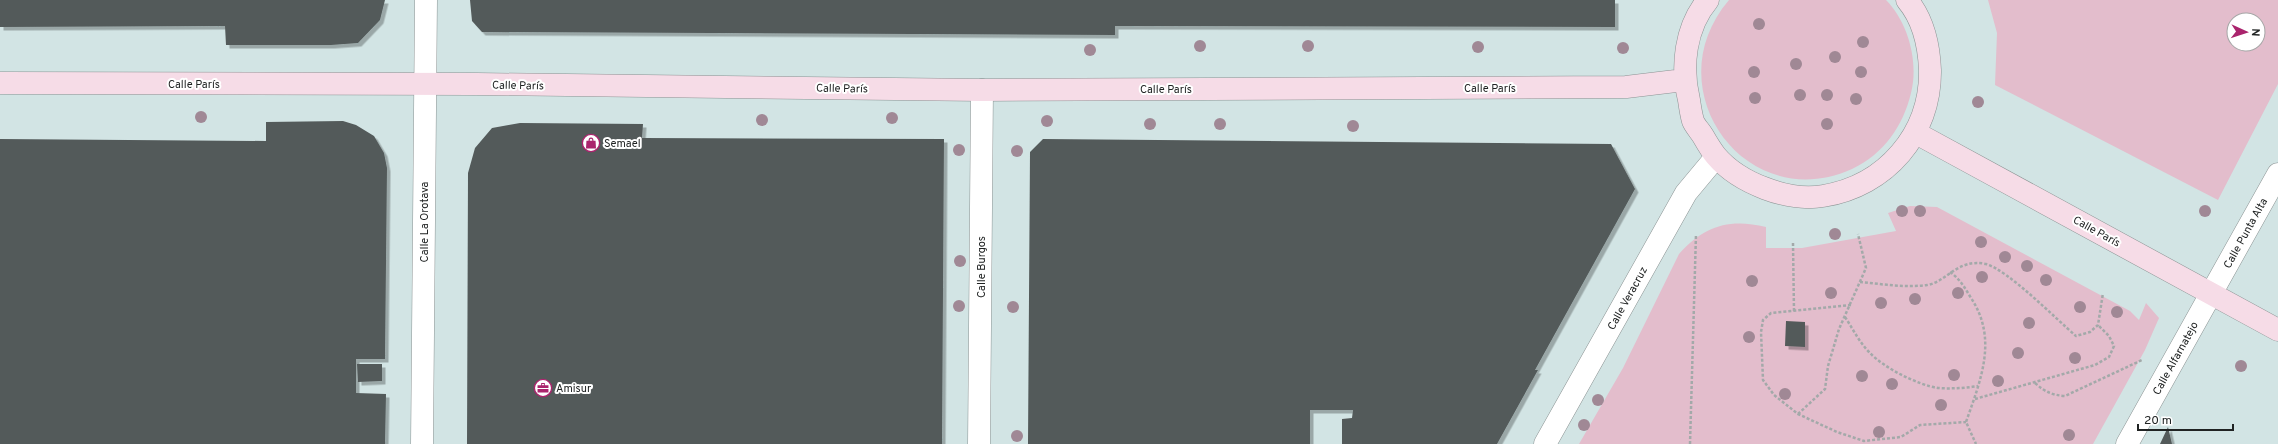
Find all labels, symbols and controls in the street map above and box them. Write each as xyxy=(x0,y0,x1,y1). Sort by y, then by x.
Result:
north arrow xyxy=(2226,12,2266,52)
text: N xyxy=(2248,28,2262,37)
street label: Calle París xyxy=(168,78,220,92)
street label: Calle París xyxy=(492,79,544,93)
street label: Calle París xyxy=(816,82,868,96)
street label: Calle París xyxy=(1464,82,1516,96)
street label: Calle París xyxy=(1140,83,1192,97)
shop icon: Semael xyxy=(581,133,601,153)
place label: Semael xyxy=(604,137,641,151)
street label: Calle La Orotava xyxy=(418,181,432,262)
street label: Calle Punta Alta xyxy=(2221,196,2271,271)
street label: Calle París xyxy=(2070,213,2123,251)
street label: Calle Burgos xyxy=(975,236,989,298)
street label: Calle Veracruz xyxy=(1605,264,1651,333)
street label: Calle Alfarnatejo xyxy=(2150,319,2202,398)
office icon: Amisur xyxy=(533,378,553,398)
place label: Amisur xyxy=(556,382,592,396)
scale bar xyxy=(2138,406,2233,432)
text: 20 m xyxy=(2144,413,2172,429)

